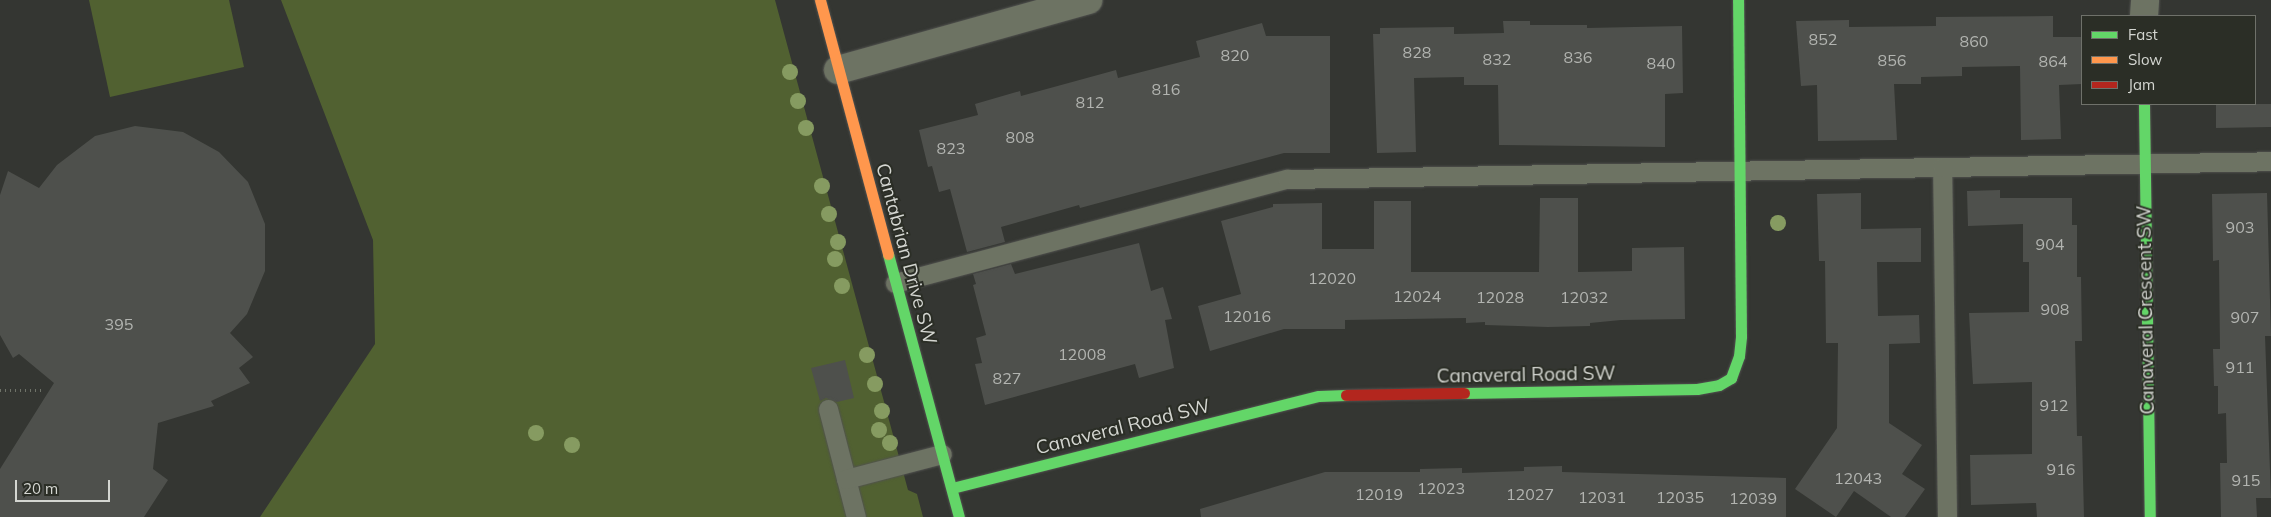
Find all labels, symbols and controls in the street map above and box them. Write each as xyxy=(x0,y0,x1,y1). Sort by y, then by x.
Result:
legend xyxy=(2081,15,2256,105)
text: Fast xyxy=(2128,25,2158,44)
house number: 852 xyxy=(1809,29,1837,49)
house number: 860 xyxy=(1960,31,1988,51)
house number: 828 xyxy=(1403,42,1431,62)
house number: 820 xyxy=(1221,45,1249,65)
house number: 836 xyxy=(1564,47,1592,67)
house number: 832 xyxy=(1483,49,1511,69)
house number: 856 xyxy=(1878,50,1906,70)
text: Slow xyxy=(2128,50,2162,69)
house number: 864 xyxy=(2039,51,2067,71)
house number: 840 xyxy=(1647,53,1675,73)
text: Jam xyxy=(2128,75,2155,94)
house number: 816 xyxy=(1152,79,1180,99)
house number: 812 xyxy=(1076,92,1104,112)
house number: 808 xyxy=(1006,127,1034,147)
house number: 823 xyxy=(937,138,965,158)
street label: Cantabrian Drive SW xyxy=(871,161,941,347)
street label: Canaveral Crescent SW xyxy=(2133,205,2159,415)
house number: 903 xyxy=(2226,217,2254,237)
house number: 904 xyxy=(2036,234,2064,254)
house number: 12020 xyxy=(1308,268,1356,288)
house number: 12024 xyxy=(1393,286,1441,306)
house number: 12028 xyxy=(1476,287,1524,307)
house number: 12032 xyxy=(1560,287,1608,307)
house number: 908 xyxy=(2041,299,2069,319)
house number: 12016 xyxy=(1223,306,1271,326)
house number: 907 xyxy=(2231,307,2259,327)
house number: 395 xyxy=(105,314,133,334)
house number: 12008 xyxy=(1058,344,1106,364)
house number: 911 xyxy=(2226,357,2254,377)
street label: Canaveral Road SW xyxy=(1436,362,1616,388)
house number: 827 xyxy=(993,368,1021,388)
street label: Canaveral Road SW xyxy=(1034,394,1212,460)
house number: 912 xyxy=(2040,395,2068,415)
house number: 916 xyxy=(2047,459,2075,479)
house number: 12043 xyxy=(1834,468,1882,488)
scale bar xyxy=(18,470,112,502)
house number: 915 xyxy=(2232,470,2260,490)
house number: 12023 xyxy=(1417,478,1465,498)
text: 20 m xyxy=(23,479,58,498)
house number: 12019 xyxy=(1355,484,1403,504)
house number: 12027 xyxy=(1506,484,1554,504)
house number: 12031 xyxy=(1578,487,1626,507)
house number: 12035 xyxy=(1656,487,1704,507)
house number: 12039 xyxy=(1729,488,1777,508)

